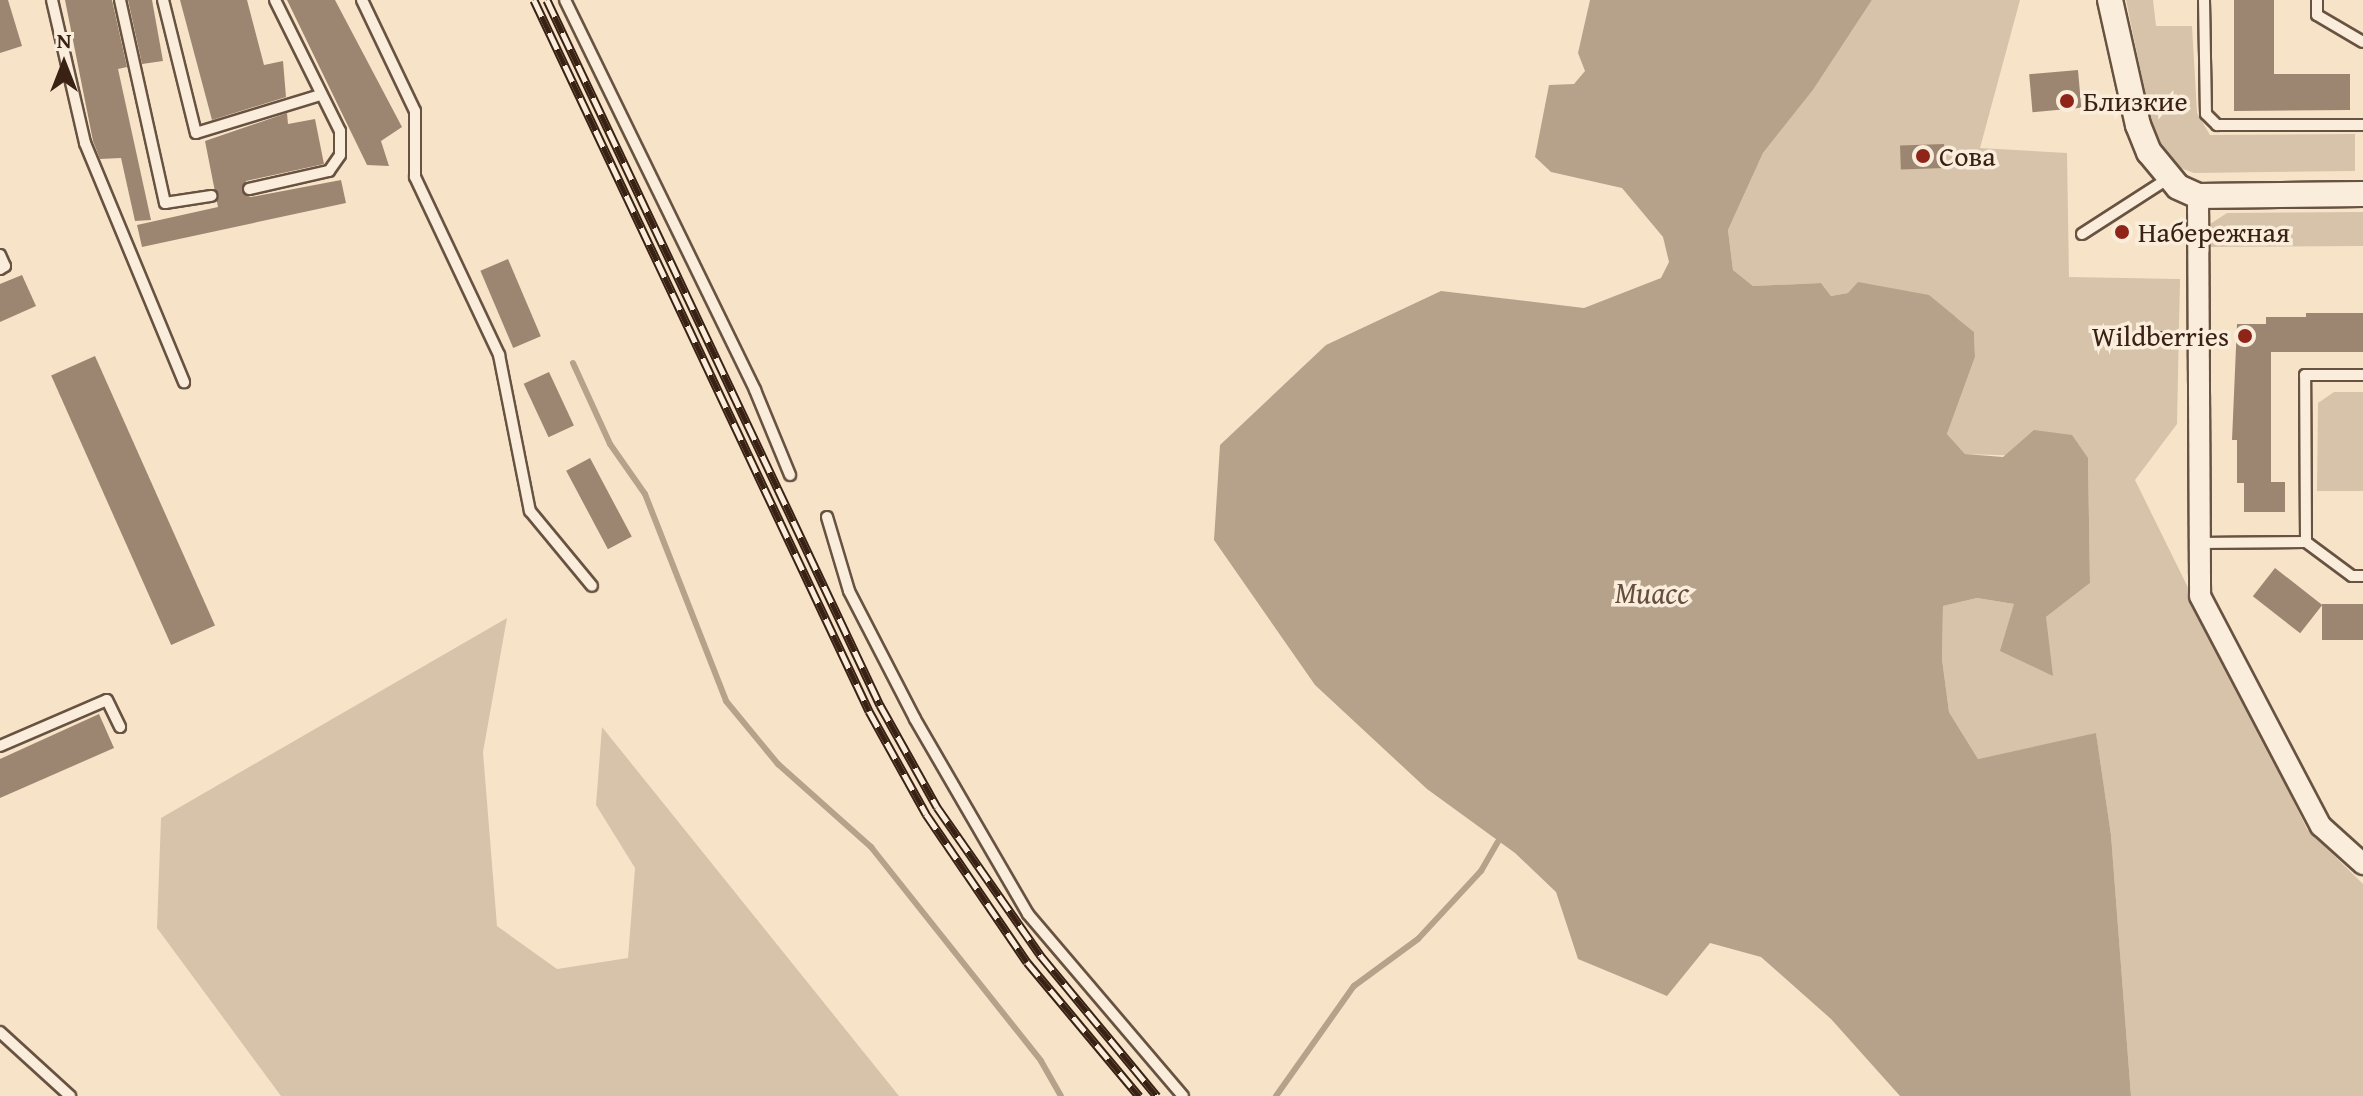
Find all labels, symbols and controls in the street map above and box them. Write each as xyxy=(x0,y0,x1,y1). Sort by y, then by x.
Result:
north arrow xyxy=(24,24,104,104)
text: N xyxy=(57,24,71,56)
place label: Близкие xyxy=(2083,84,2188,118)
marker: Близкие xyxy=(2058,92,2076,110)
place label: Сова xyxy=(1939,139,1995,173)
marker: Сова xyxy=(1914,147,1932,165)
place label: Набережная xyxy=(2138,215,2290,249)
marker: Набережная xyxy=(2113,223,2131,241)
place label: Wildberries xyxy=(2092,319,2229,353)
marker: Wildberries xyxy=(2236,327,2254,345)
water label: Миасс xyxy=(1615,574,1689,610)

